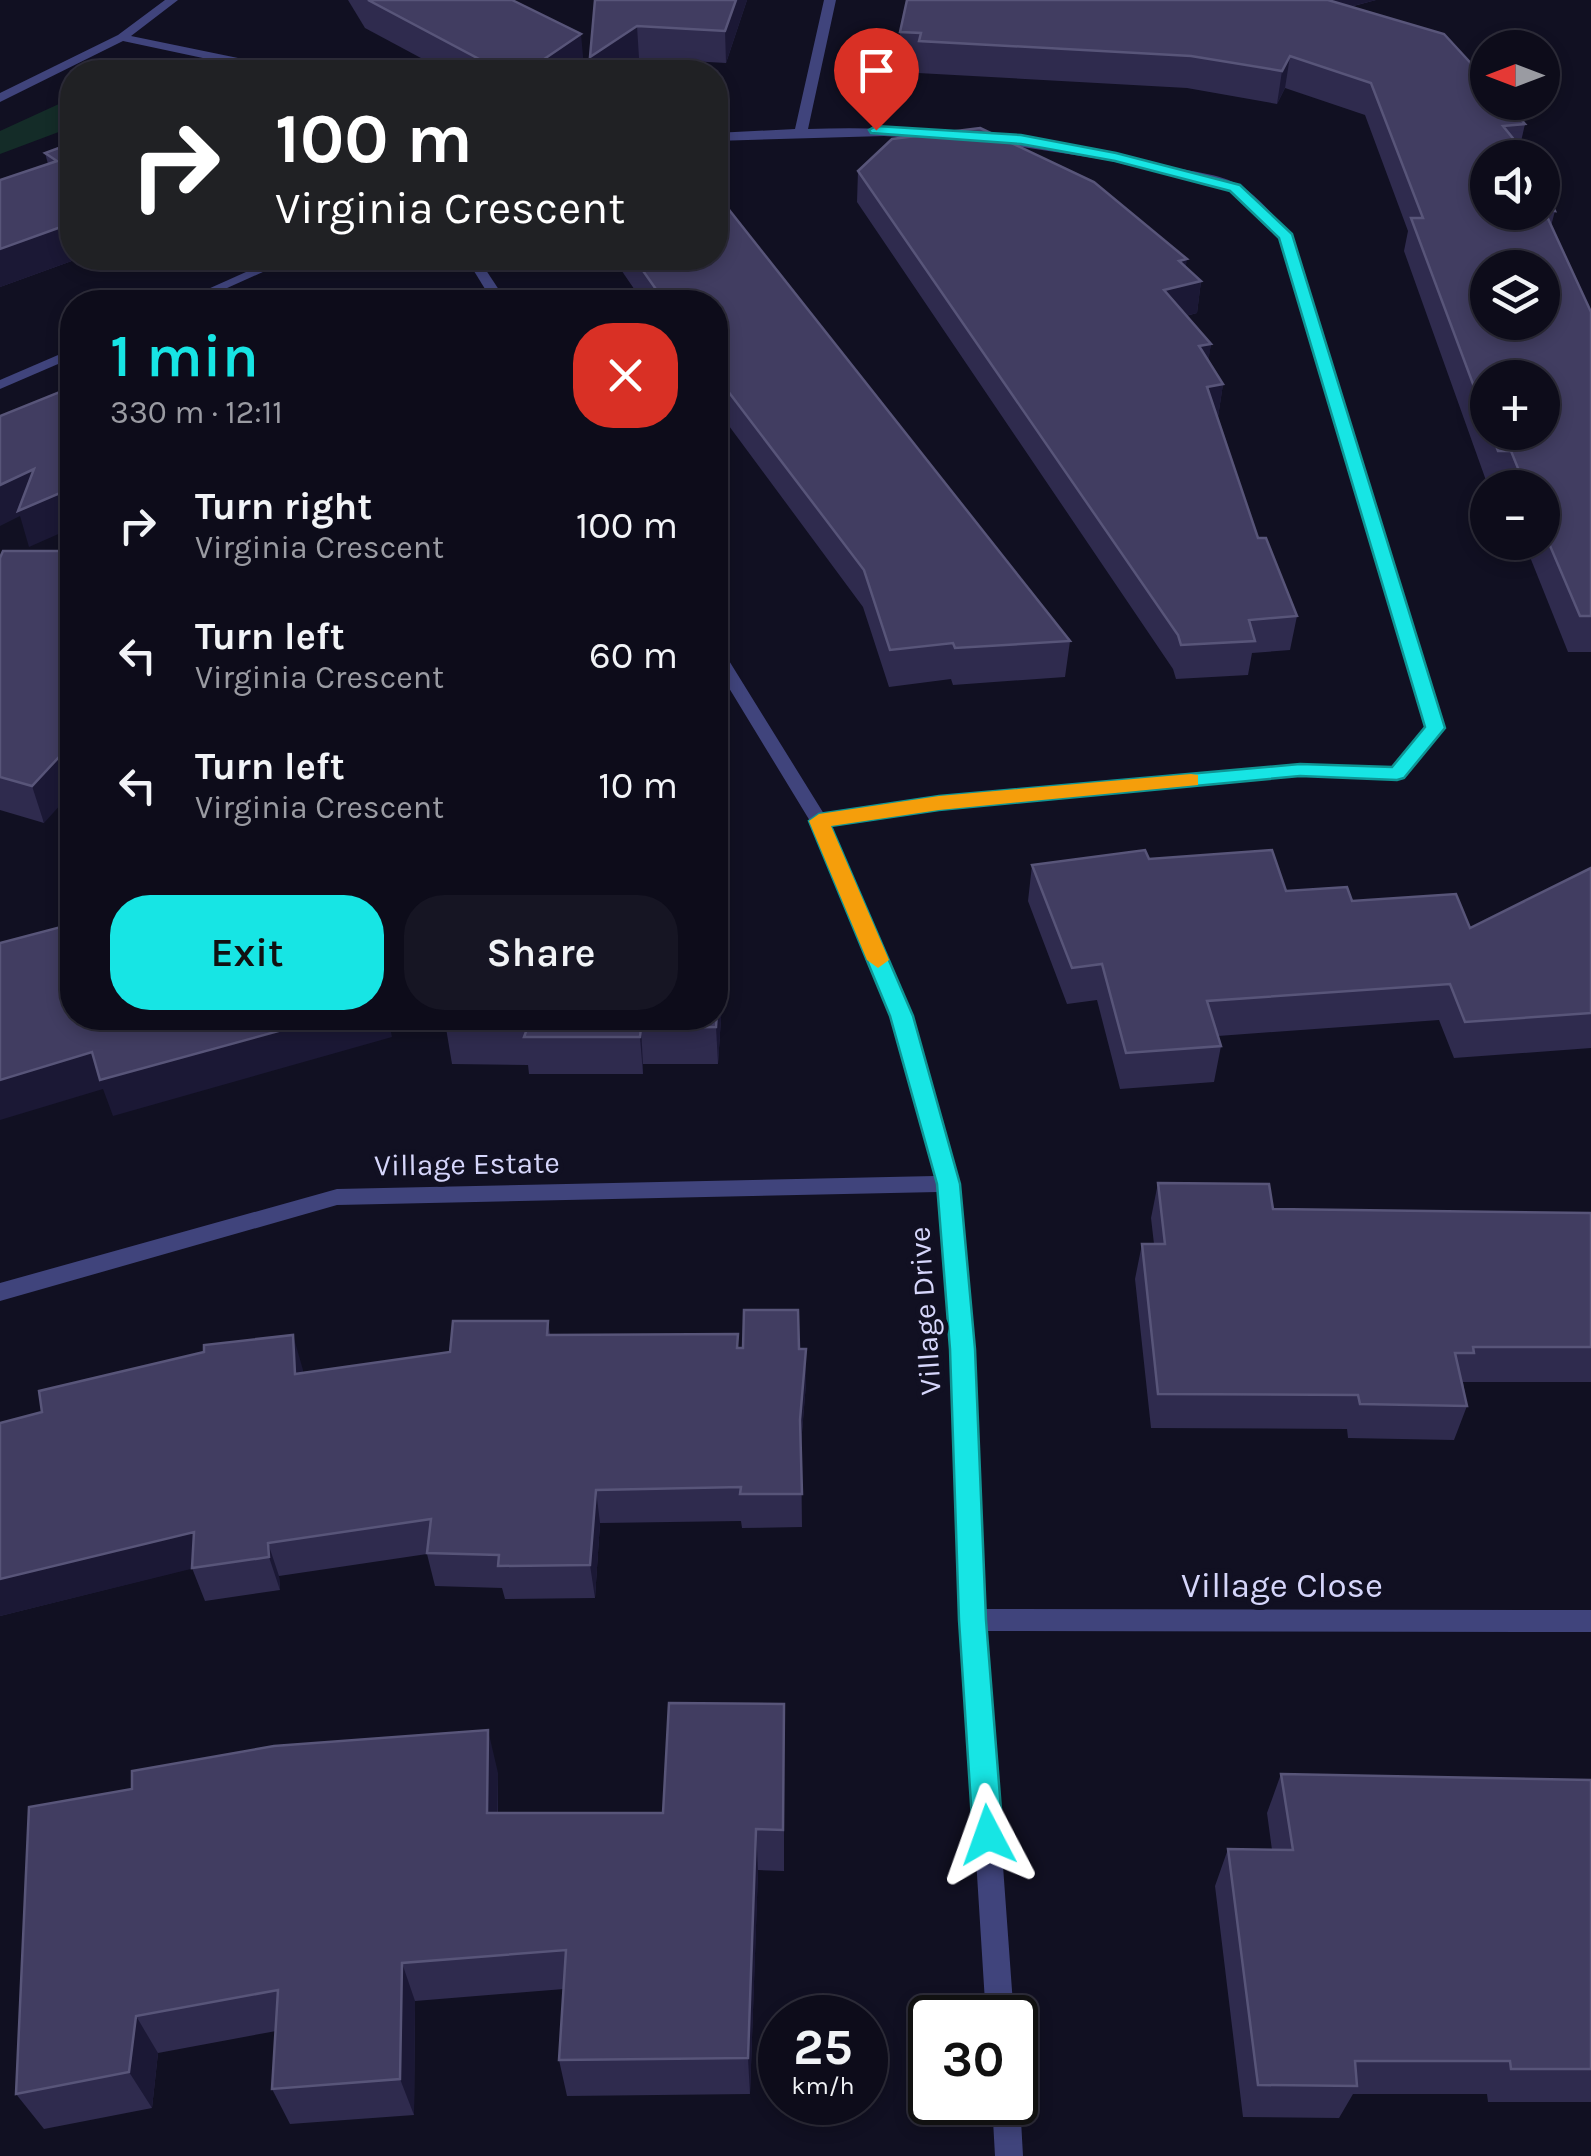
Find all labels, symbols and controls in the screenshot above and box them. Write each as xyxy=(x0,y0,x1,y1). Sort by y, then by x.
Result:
pin xyxy=(834,28,919,131)
north arrow xyxy=(1470,30,1560,120)
map controls xyxy=(1470,30,1560,560)
icon: arrive xyxy=(849,43,904,98)
text: 100 m xyxy=(275,98,473,180)
icon: right xyxy=(110,100,240,230)
button: sound xyxy=(1470,140,1560,230)
text: Virginia Crescent xyxy=(275,182,625,234)
button: layers xyxy=(1470,250,1560,340)
text: 1 min xyxy=(110,321,259,391)
button: close xyxy=(573,323,678,428)
button: + xyxy=(1470,360,1560,450)
text: 330 m · 12:11 xyxy=(110,394,283,431)
button: − xyxy=(1470,470,1560,560)
text: Turn right xyxy=(195,484,372,529)
icon: right xyxy=(110,498,165,553)
text: 100 m xyxy=(576,503,678,548)
text: Virginia Crescent xyxy=(195,529,444,566)
text: Turn left xyxy=(195,614,345,659)
icon: left xyxy=(110,628,165,683)
text: 60 m xyxy=(589,633,678,678)
text: Virginia Crescent xyxy=(195,659,444,696)
text: Turn left xyxy=(195,744,345,789)
icon: left xyxy=(110,758,165,813)
text: 10 m xyxy=(598,763,678,808)
text: Virginia Crescent xyxy=(195,789,444,826)
button: Exit xyxy=(110,895,384,1010)
button: Share xyxy=(404,895,678,1010)
street label: Village Estate xyxy=(374,1144,560,1184)
street label: Village Drive xyxy=(901,1226,949,1396)
street label: Village Close xyxy=(1181,1565,1383,1606)
position arrow xyxy=(936,1783,1040,1887)
speed limit sign: 30 xyxy=(908,1995,1038,2125)
text: 25 xyxy=(793,2018,853,2077)
text: km/h xyxy=(791,2071,855,2100)

